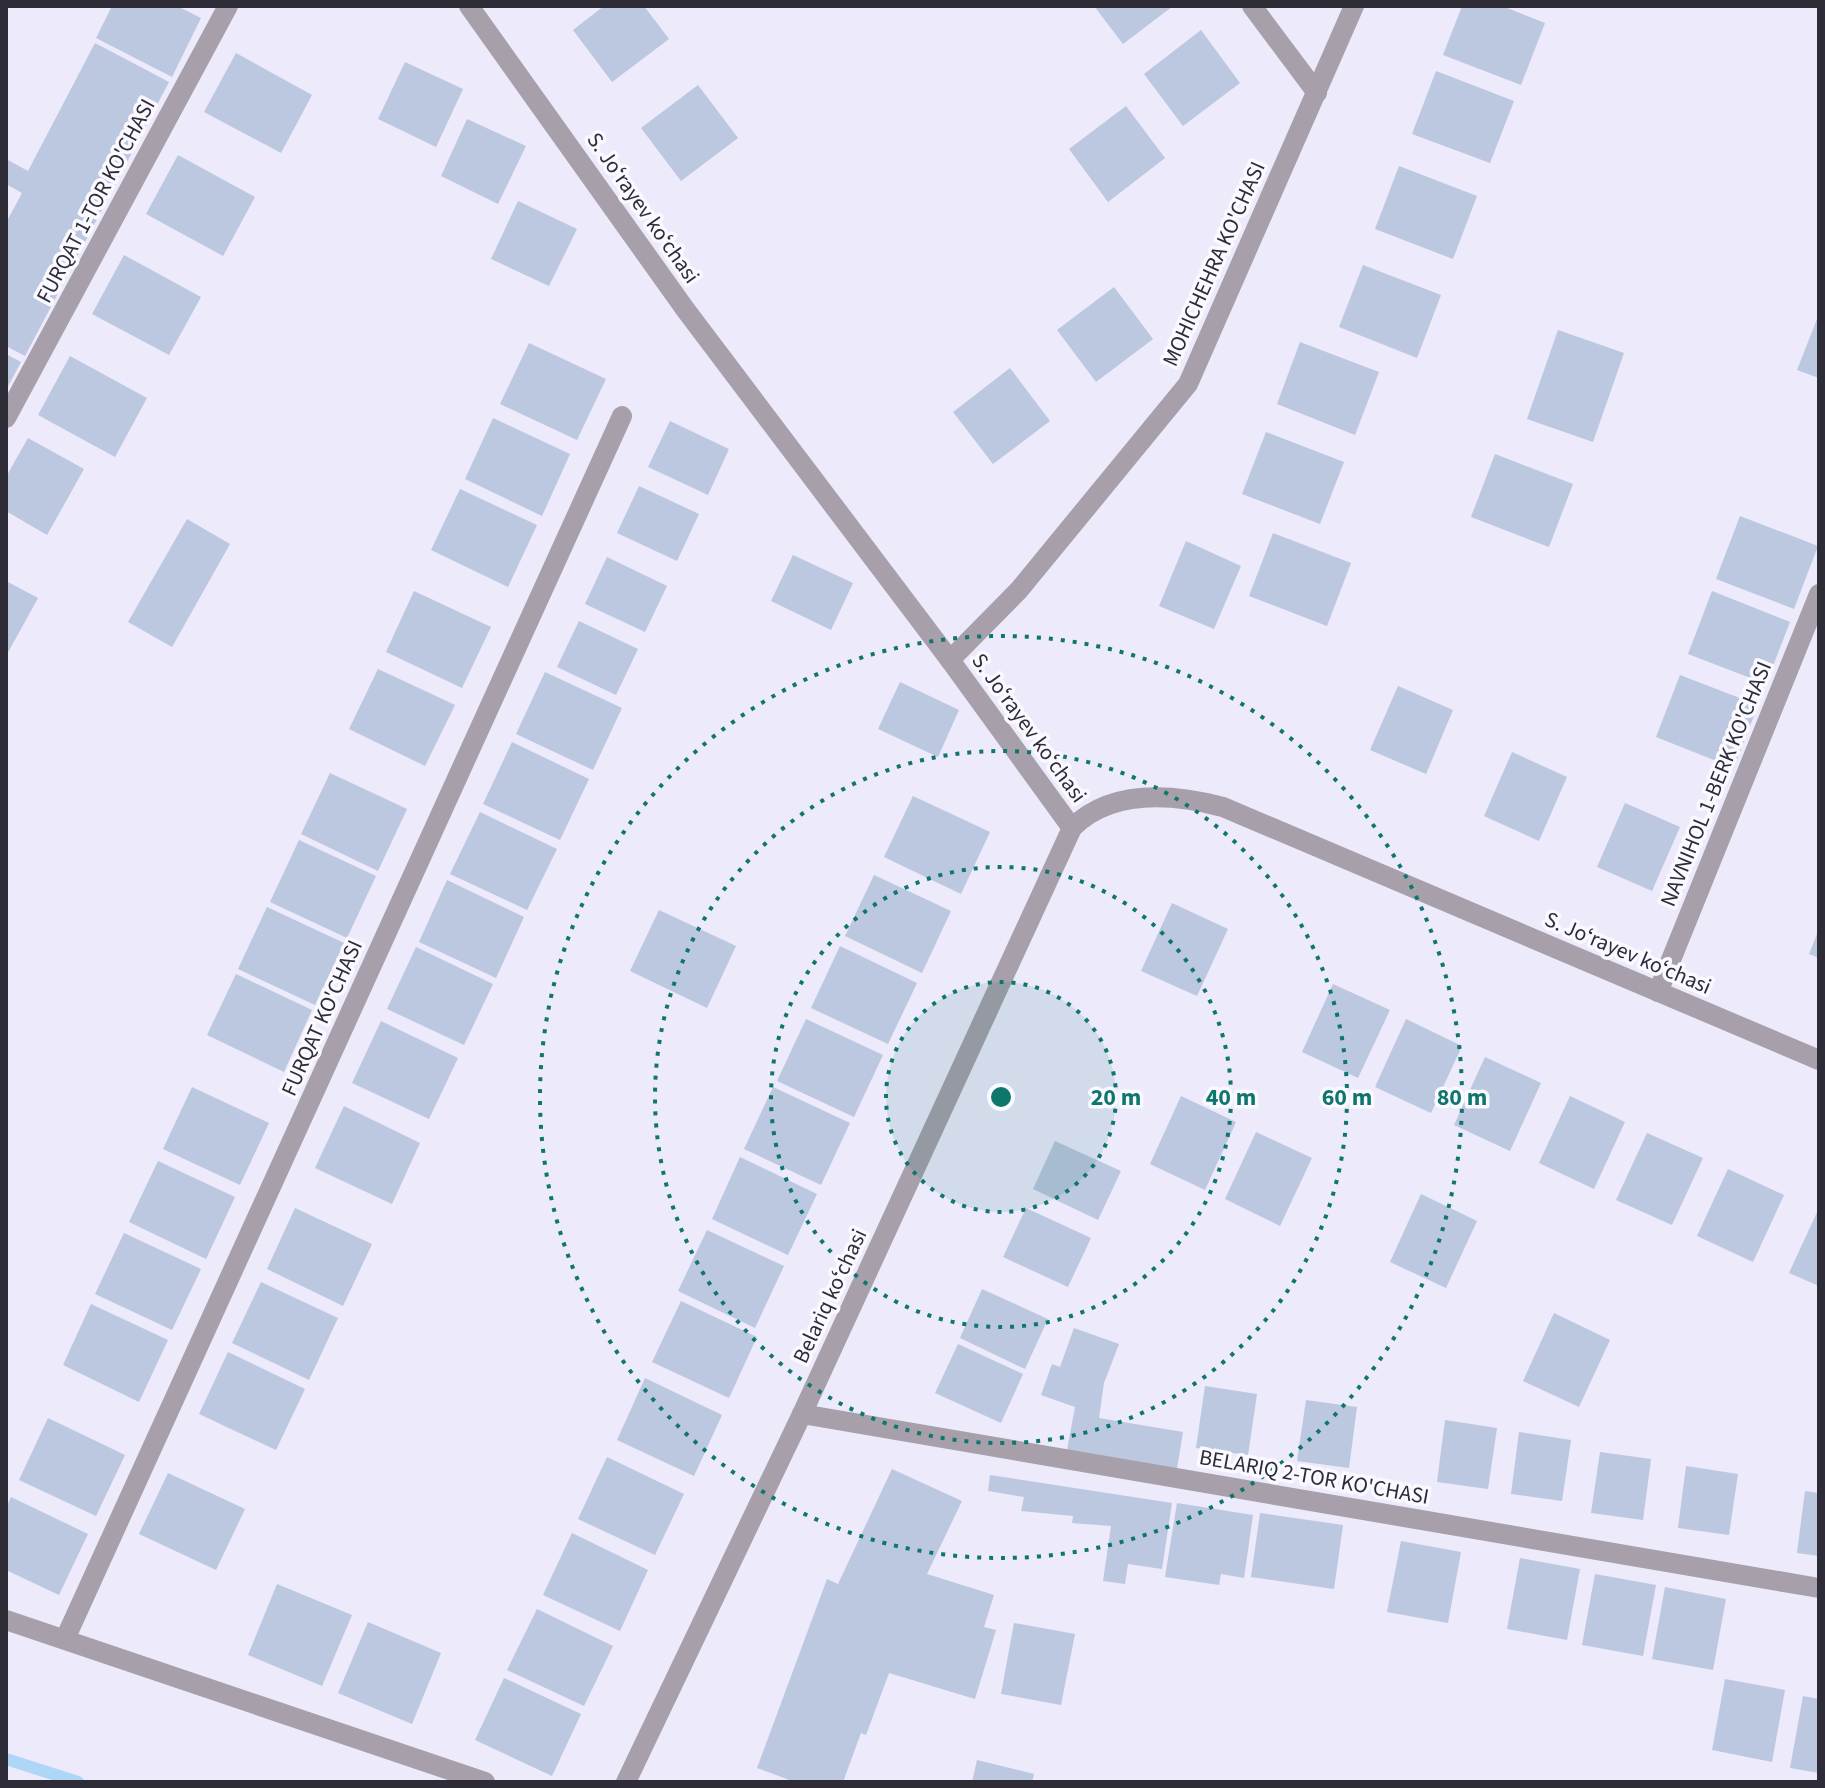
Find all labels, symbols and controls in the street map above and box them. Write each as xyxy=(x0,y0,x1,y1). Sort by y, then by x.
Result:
street label: FURQAT 1-TOR KO'CHASI xyxy=(29,93,163,309)
street label: S. Joʻrayev koʻchasi xyxy=(579,126,707,290)
street label: MOHICHEHRA KO'CHASI xyxy=(1154,156,1274,372)
street label: S. Joʻrayev koʻchasi xyxy=(964,646,1094,810)
street label: NAVNIHOL 1-BERK KO'CHASI xyxy=(1652,657,1780,911)
street label: S. Joʻrayev koʻchasi xyxy=(1540,903,1716,1003)
street label: FURQAT KO'CHASI xyxy=(273,935,371,1101)
text: 20 m xyxy=(1091,1080,1141,1115)
text: 40 m xyxy=(1206,1080,1256,1115)
text: 60 m xyxy=(1322,1080,1372,1115)
text: 80 m xyxy=(1437,1080,1487,1115)
centre of rings xyxy=(987,1083,1015,1111)
street label: Belariq koʻchasi xyxy=(785,1224,875,1368)
street label: BELARIQ 2-TOR KO'CHASI xyxy=(1197,1441,1431,1513)

